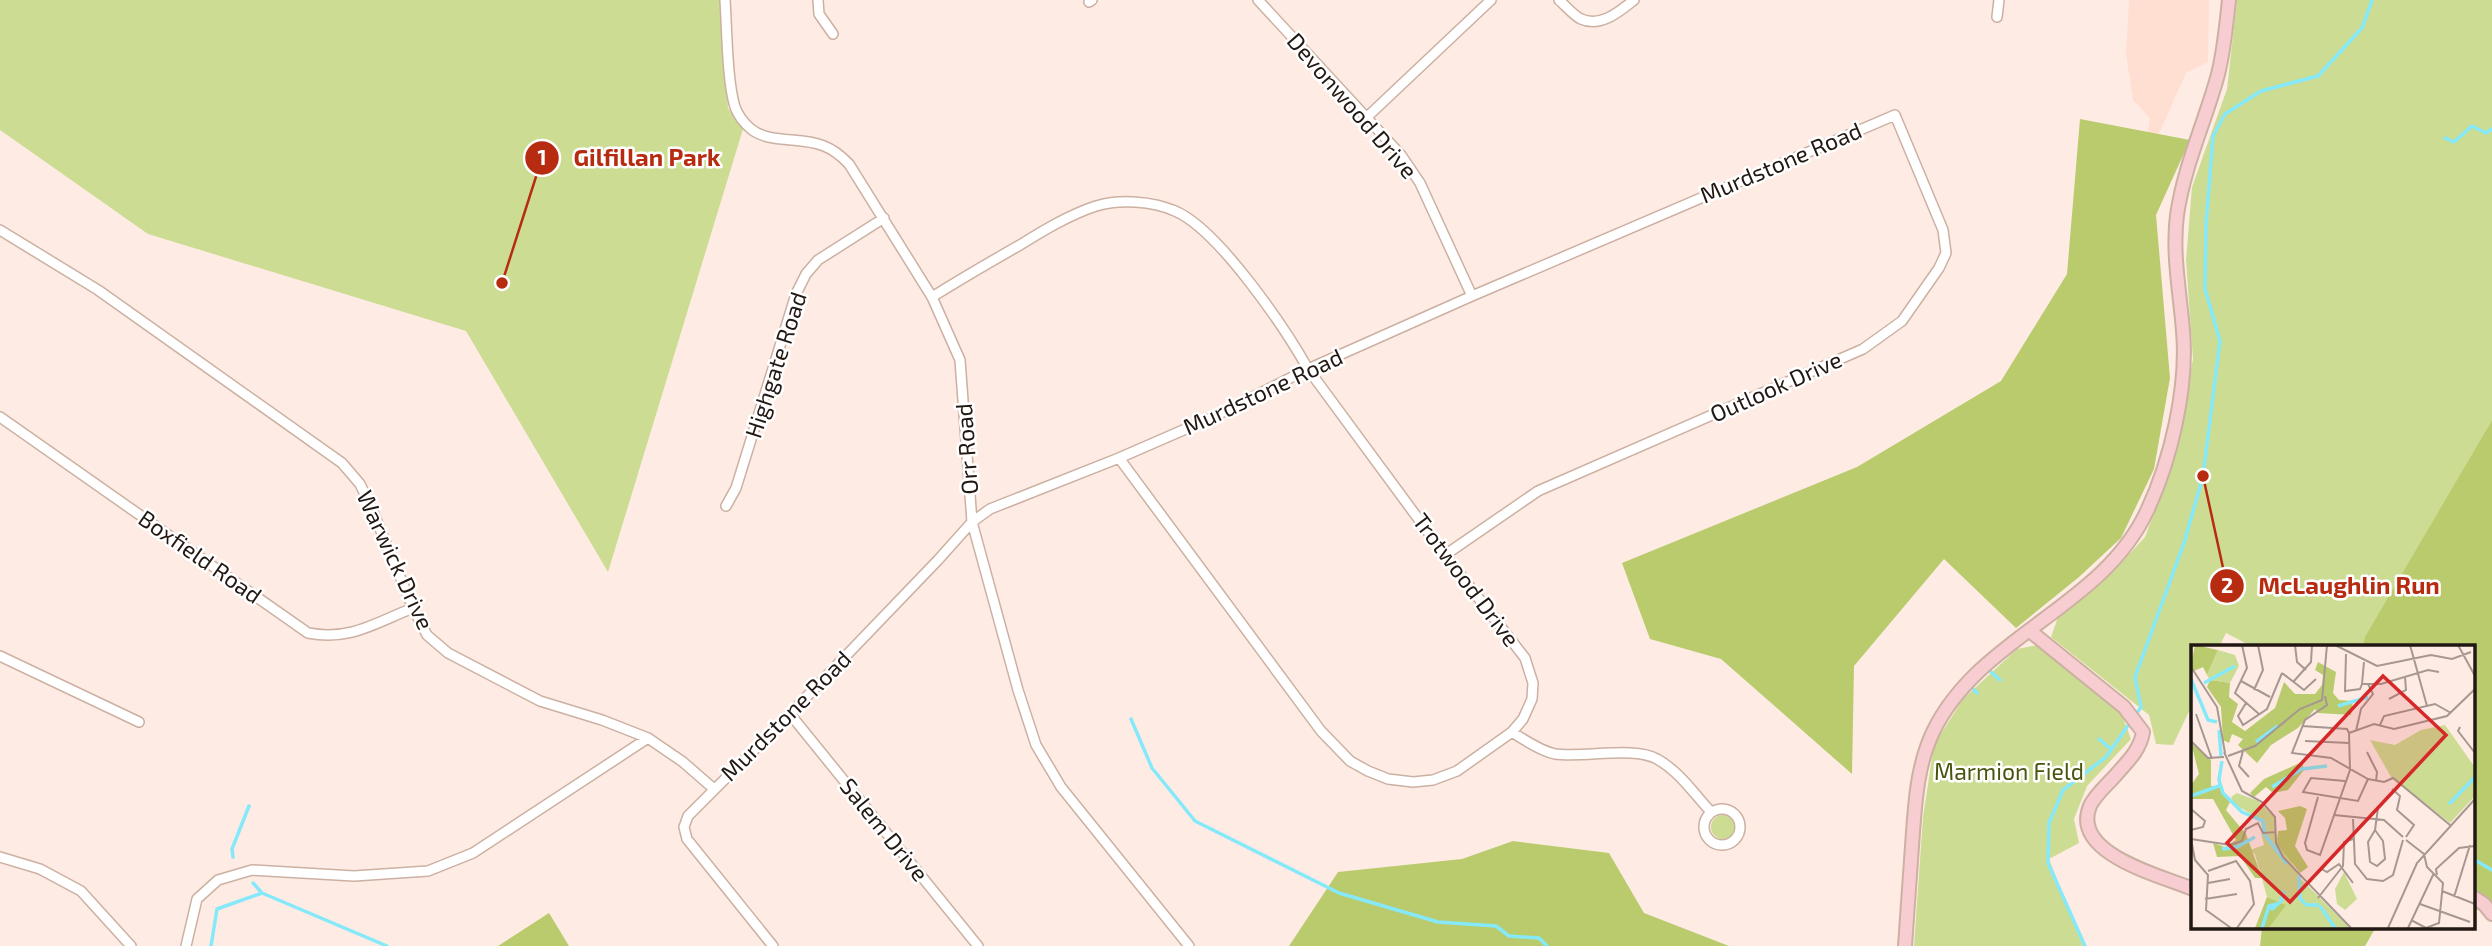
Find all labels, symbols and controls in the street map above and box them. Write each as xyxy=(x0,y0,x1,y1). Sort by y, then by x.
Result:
street label: Devonwood Drive xyxy=(1282,27,1424,184)
street label: Murdstone Road xyxy=(1696,115,1866,209)
callout: Gilfillan Park xyxy=(525,135,734,180)
text: Gilfillan Park xyxy=(574,142,721,171)
text: 1 xyxy=(537,144,547,169)
street label: Highgate Road xyxy=(738,288,812,441)
street label: Murdstone Road xyxy=(1178,342,1347,440)
street label: Outlook Drive xyxy=(1705,345,1846,428)
street label: Orr Road xyxy=(949,402,983,496)
street label: Warwick Drive xyxy=(351,485,440,634)
street label: Boxfield Road xyxy=(134,504,267,609)
street label: Trotwood Drive xyxy=(1408,507,1526,652)
callout: McLaughlin Run xyxy=(2209,563,2454,608)
text: McLaughlin Run xyxy=(2258,570,2440,599)
text: 2 xyxy=(2221,572,2233,597)
street label: Murdstone Road xyxy=(714,644,856,786)
inset map xyxy=(2191,645,2474,928)
park label: Marmion Field xyxy=(1934,757,2084,785)
street label: Salem Drive xyxy=(835,772,935,887)

